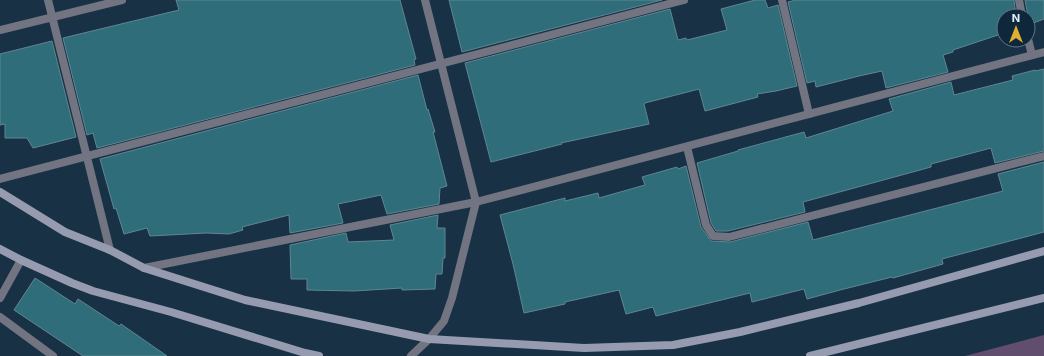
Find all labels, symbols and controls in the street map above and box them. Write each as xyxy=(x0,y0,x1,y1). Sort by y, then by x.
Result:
north arrow xyxy=(996,8,1036,48)
text: N xyxy=(1012,11,1020,25)

